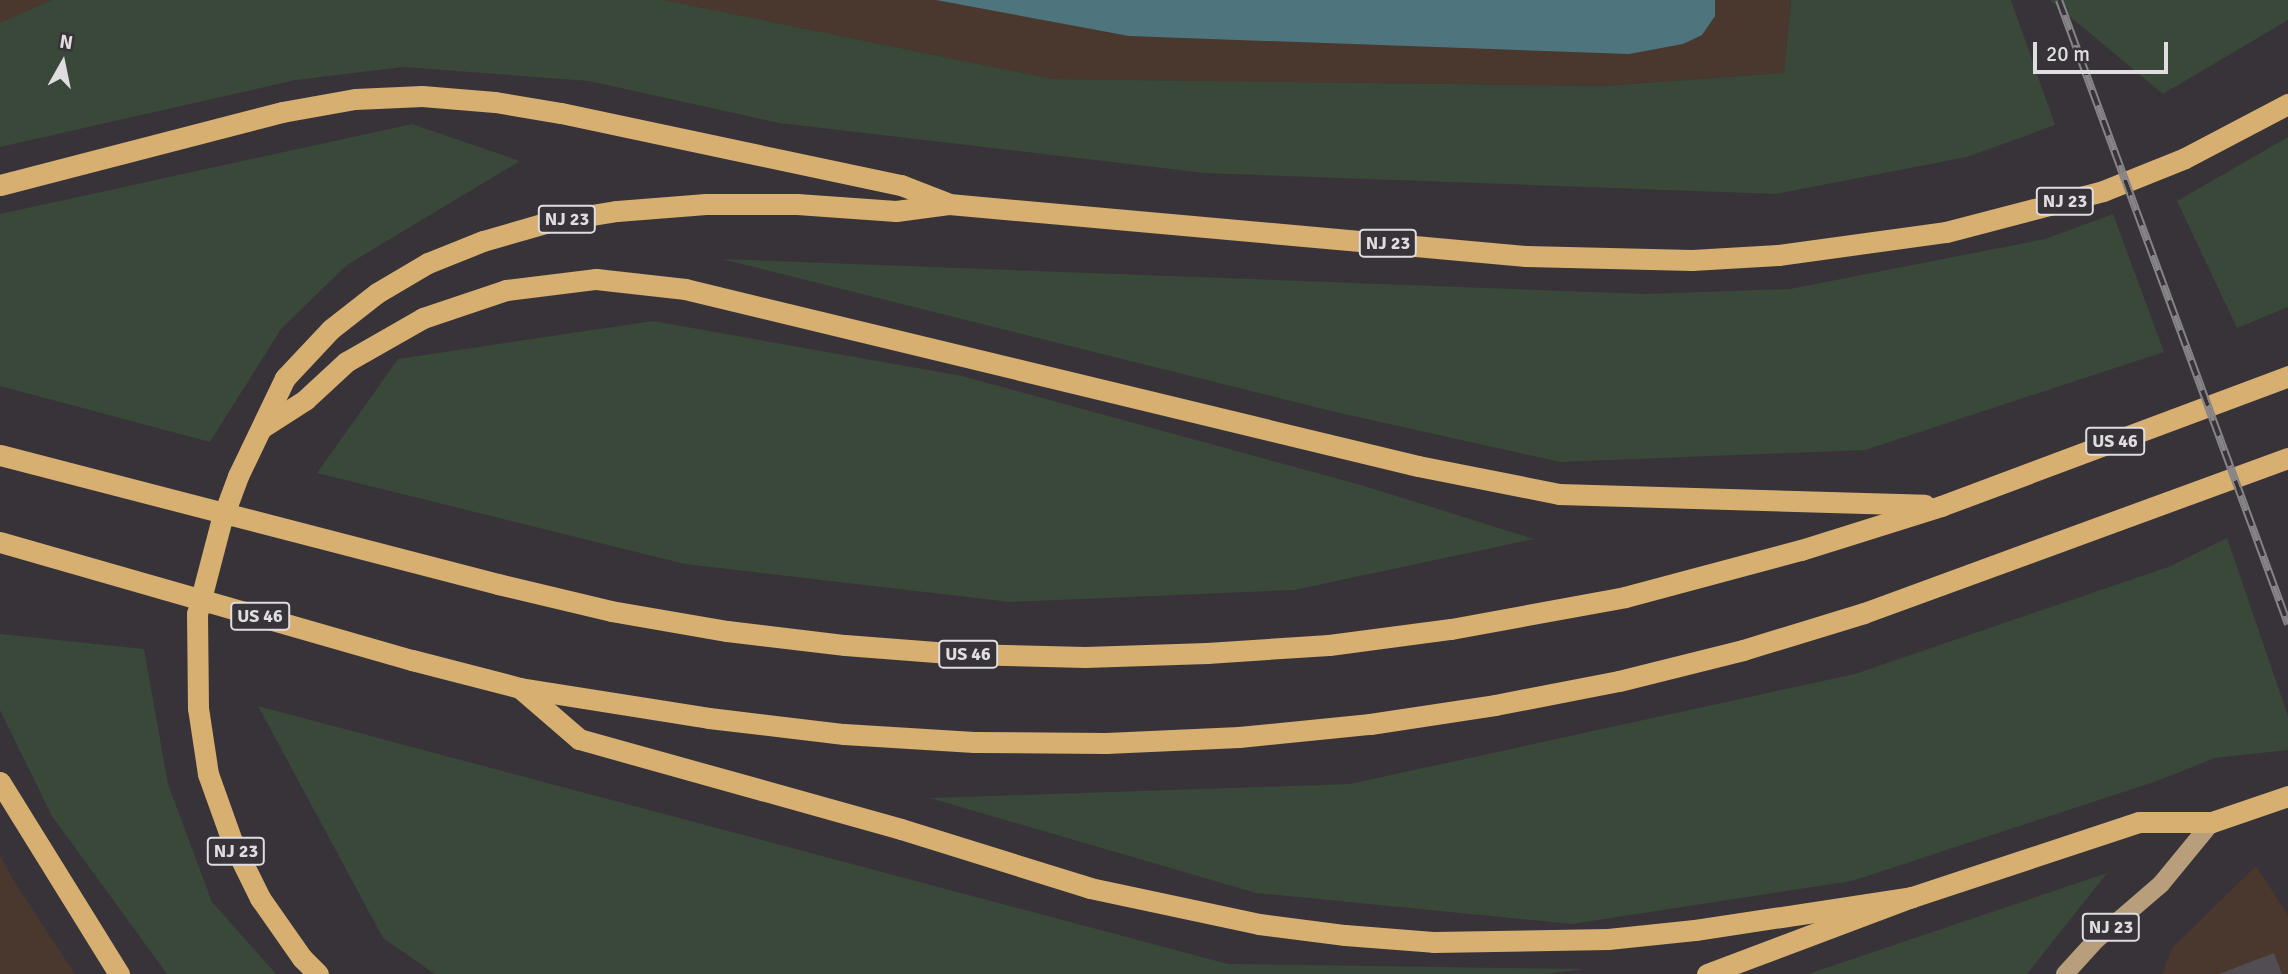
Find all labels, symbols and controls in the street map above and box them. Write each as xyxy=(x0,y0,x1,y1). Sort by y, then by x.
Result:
north arrow xyxy=(28,28,98,98)
scale bar xyxy=(2036,28,2171,72)
text: N xyxy=(58,29,75,55)
text: 20 m xyxy=(2046,41,2090,67)
road number: NJ 23 xyxy=(2035,186,2095,216)
road number: NJ 23 xyxy=(537,204,597,233)
road number: NJ 23 xyxy=(1358,229,1418,258)
road number: US 46 xyxy=(2084,426,2146,456)
road number: US 46 xyxy=(229,602,292,630)
road number: US 46 xyxy=(936,640,1000,668)
road number: NJ 23 xyxy=(206,836,266,866)
road number: NJ 23 xyxy=(2081,912,2141,942)

